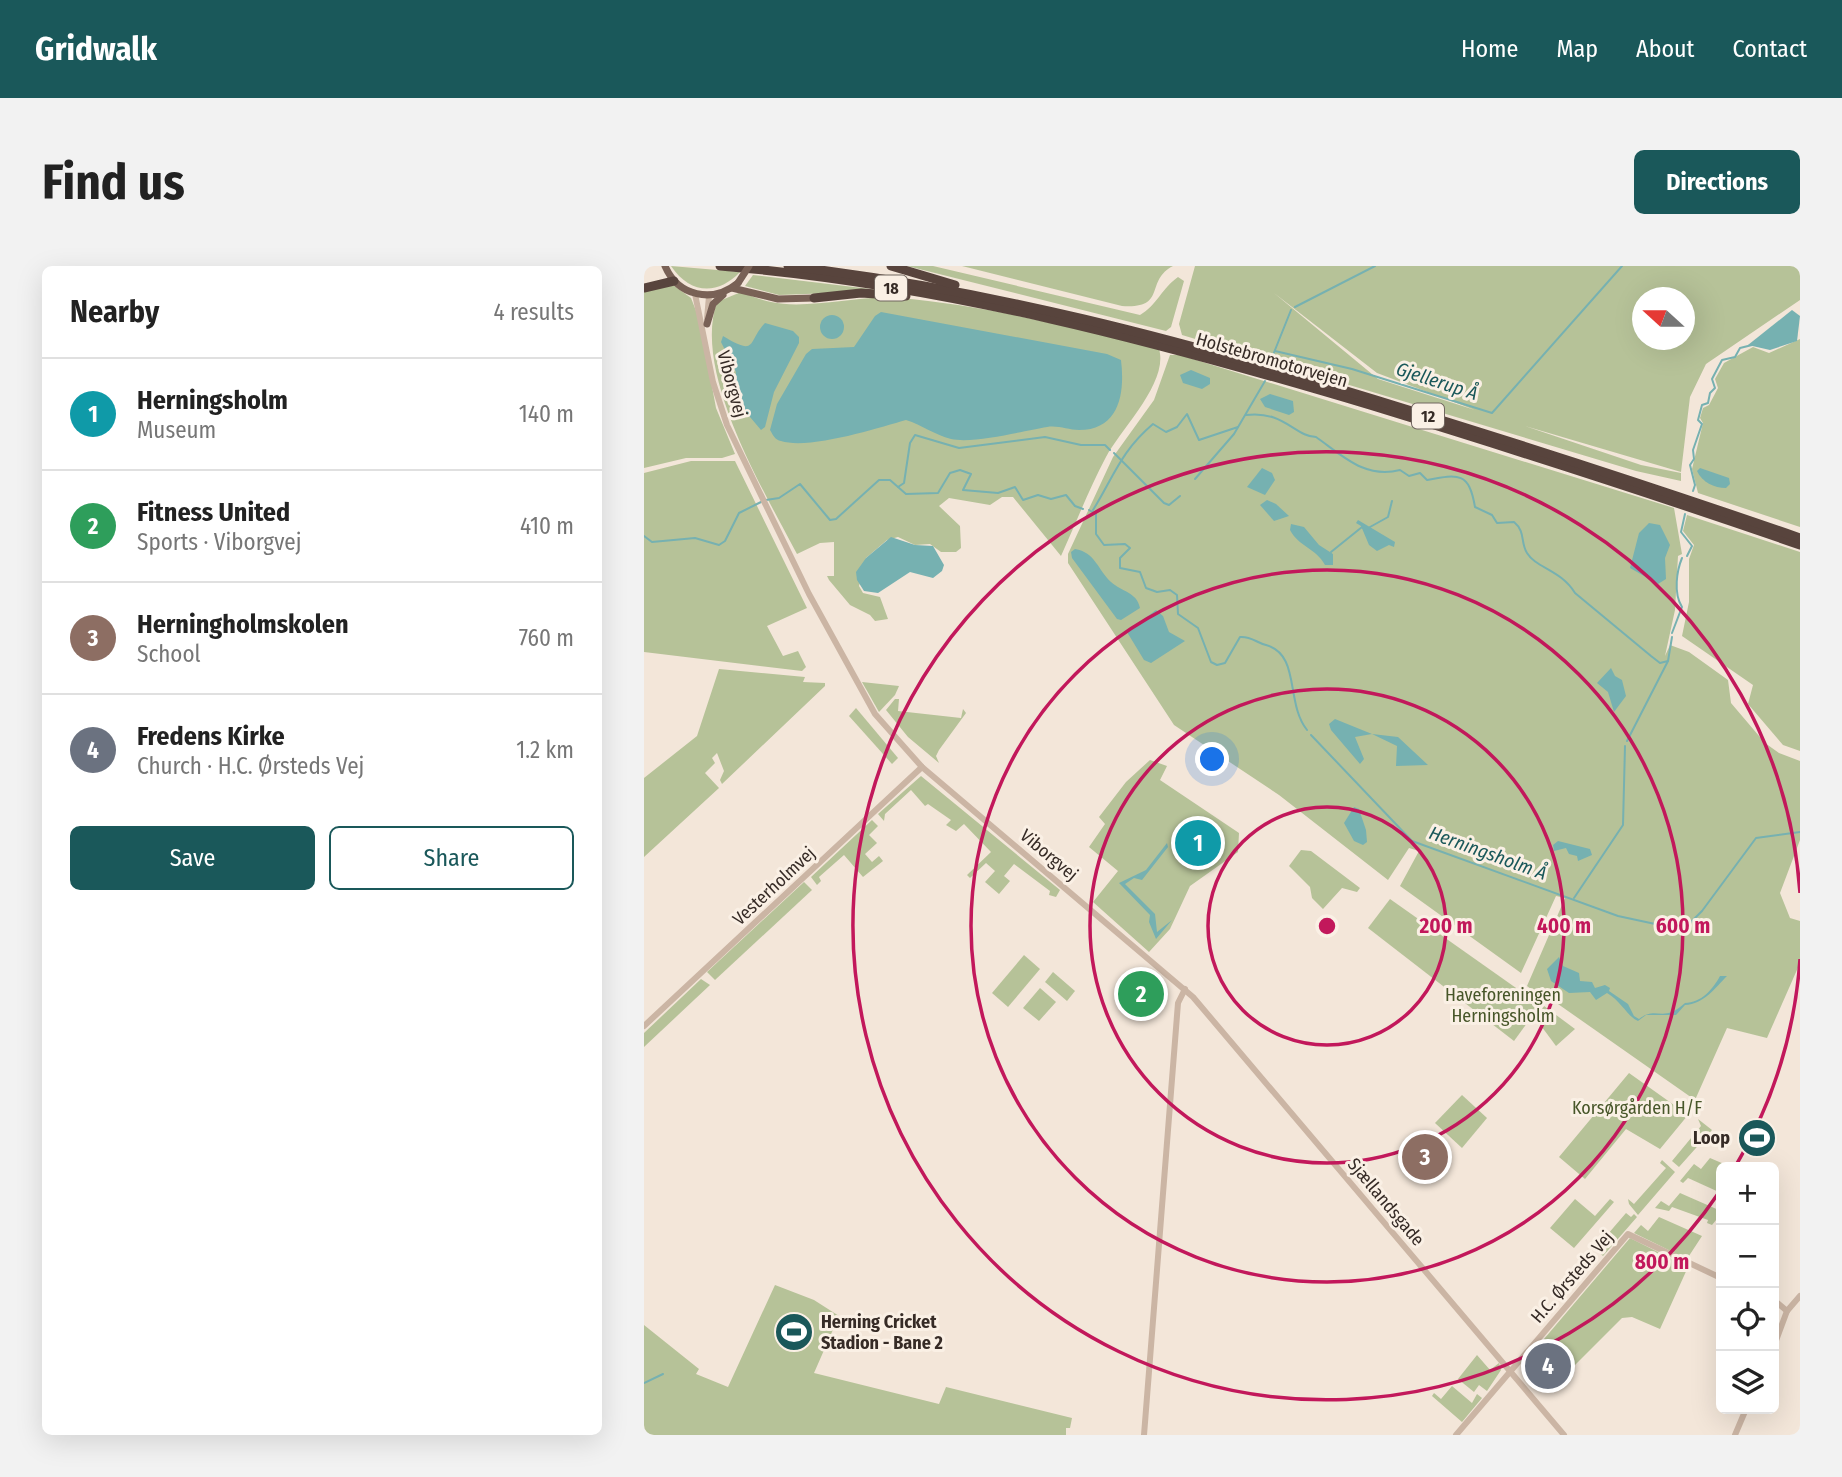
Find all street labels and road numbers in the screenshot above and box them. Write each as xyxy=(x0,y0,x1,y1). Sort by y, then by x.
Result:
road number: 18 xyxy=(875,276,907,300)
street label: Holstebromotorvejen xyxy=(1194,328,1350,392)
street label: Viborgvej xyxy=(712,348,752,420)
road number: 12 xyxy=(1412,404,1444,428)
street label: Viborgvej xyxy=(1016,825,1082,885)
street label: Vesterholmvej xyxy=(728,842,820,930)
street label: Sjællandsgade xyxy=(1343,1154,1429,1250)
street label: H.C. Ørsteds Vej xyxy=(1526,1226,1618,1328)

